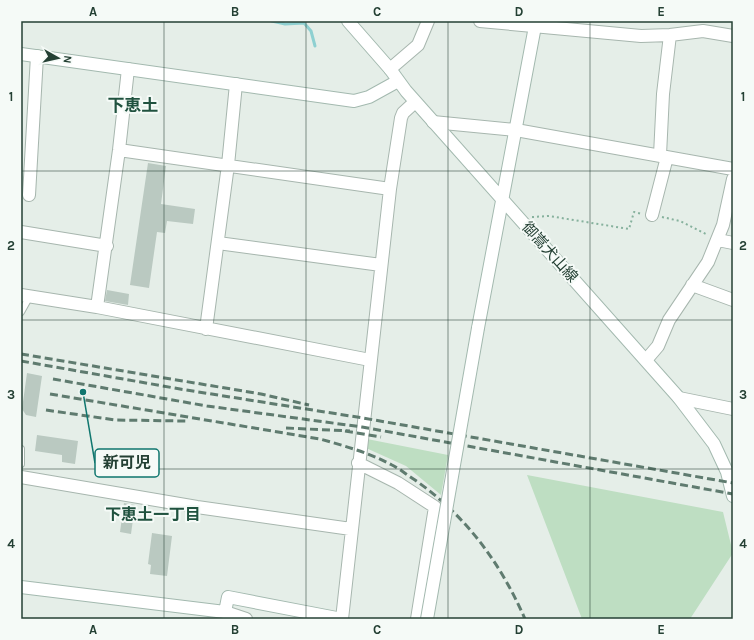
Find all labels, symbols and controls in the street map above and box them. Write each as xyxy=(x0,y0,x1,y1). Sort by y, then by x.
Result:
text: A xyxy=(89,4,97,19)
text: B xyxy=(231,4,239,19)
text: C xyxy=(373,4,381,19)
text: D xyxy=(515,4,524,19)
text: E xyxy=(657,4,665,19)
north arrow xyxy=(38,38,78,78)
text: N xyxy=(60,55,74,64)
text: 1 xyxy=(9,89,13,104)
text: 1 xyxy=(741,89,745,104)
district label: 下恵土 xyxy=(108,95,159,115)
street label: 御嵩犬山線 xyxy=(518,218,582,286)
text: 2 xyxy=(7,238,15,253)
text: 2 xyxy=(739,238,747,253)
text: 3 xyxy=(7,387,15,402)
text: 3 xyxy=(739,387,747,402)
callout: 新可児 xyxy=(95,449,159,477)
text: 新可児 xyxy=(103,453,151,472)
district label: 下恵土一丁目 xyxy=(105,505,201,524)
text: 4 xyxy=(7,536,15,551)
text: 4 xyxy=(739,536,747,551)
text: A xyxy=(89,622,97,637)
text: B xyxy=(231,622,239,637)
text: C xyxy=(373,622,381,637)
text: D xyxy=(515,622,524,637)
text: E xyxy=(657,622,665,637)

